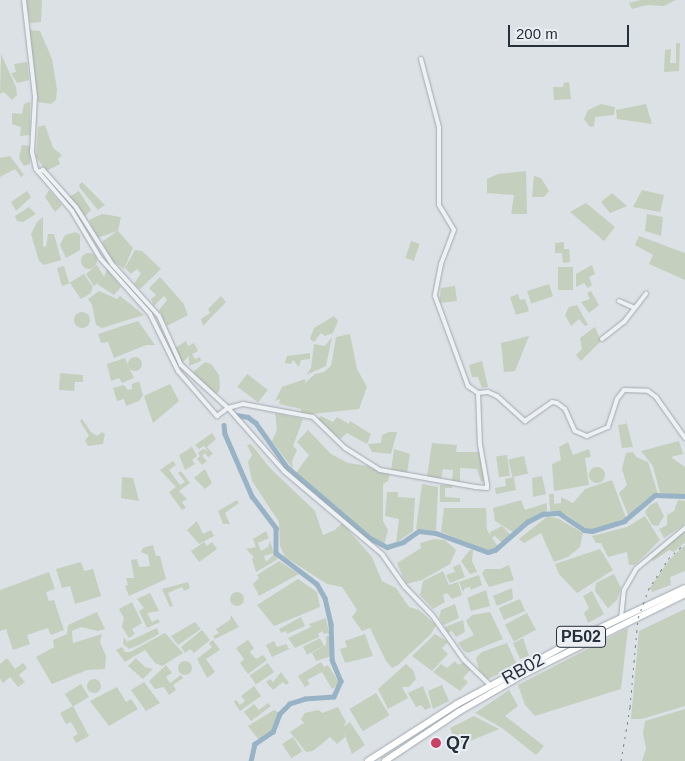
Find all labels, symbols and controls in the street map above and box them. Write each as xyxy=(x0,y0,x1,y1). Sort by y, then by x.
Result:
scale bar xyxy=(510,15,631,47)
text: 200 m xyxy=(516,25,558,42)
road number: РБ02 xyxy=(556,624,606,650)
street label: RB02 xyxy=(498,649,548,689)
place label: Q7 xyxy=(446,732,470,754)
marker: Q7 xyxy=(430,737,442,749)

